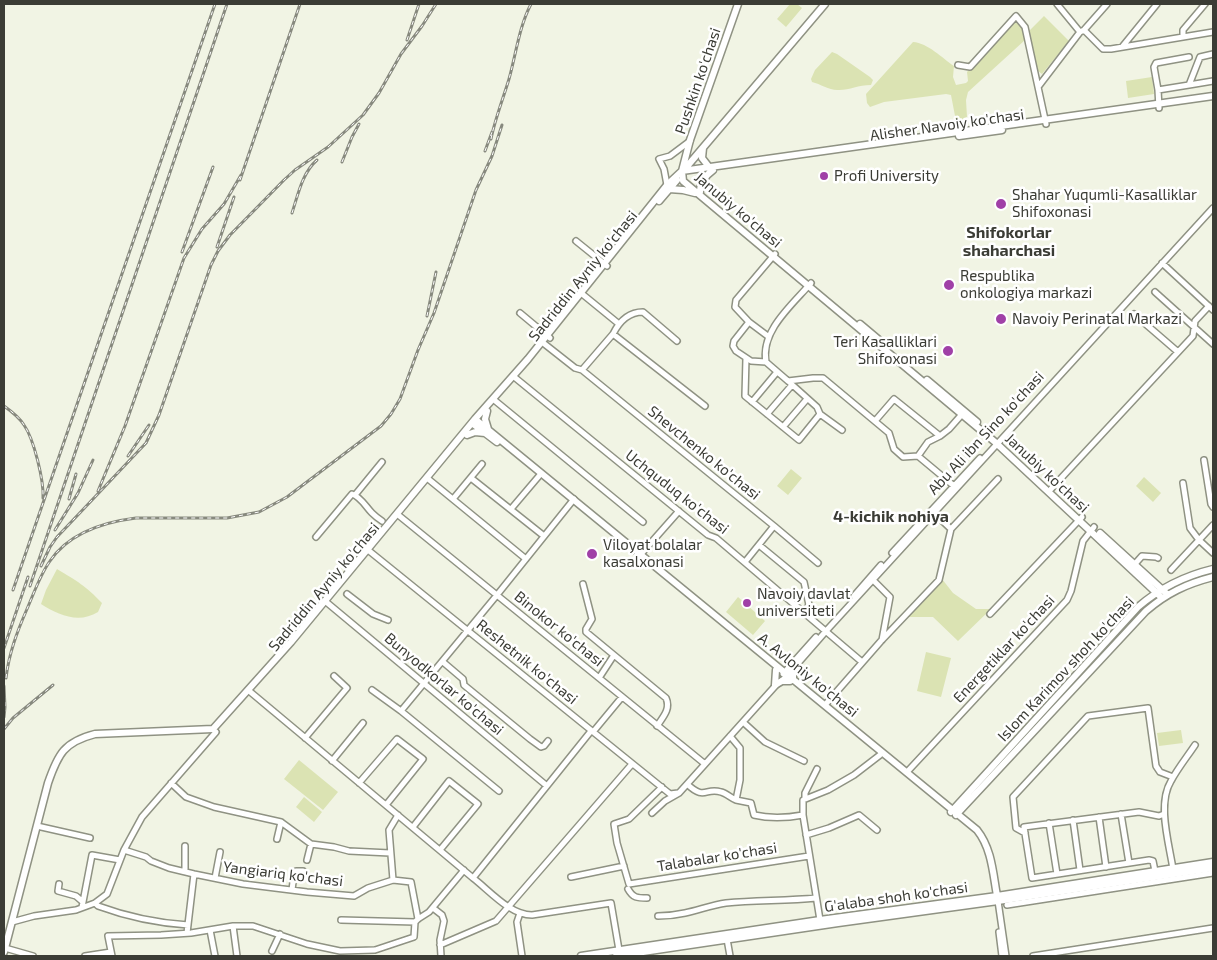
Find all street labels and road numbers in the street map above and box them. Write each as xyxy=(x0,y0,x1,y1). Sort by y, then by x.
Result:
street label: Pushkin ko'chasi xyxy=(671,25,725,137)
street label: Alisher Navoiy ko'chasi xyxy=(869,105,1025,145)
street label: Janubiy ko'chasi xyxy=(691,168,785,252)
street label: Sadriddin Ayniy ko'chasi xyxy=(525,207,641,345)
street label: Abu Ali ibn Sino ko'chasi xyxy=(924,368,1048,498)
street label: Shevchenko ko'chasi xyxy=(644,402,764,504)
street label: Janubiy ko'chasi xyxy=(1001,429,1093,517)
street label: Uchquduq ko'chasi xyxy=(622,446,732,538)
street label: Sadriddin Ayniy ko'chasi xyxy=(265,519,383,655)
street label: Binokor ko'chasi xyxy=(511,587,607,671)
street label: Energetiklar ko'chasi xyxy=(949,591,1059,707)
street label: Islom Karimov shoh ko'chasi xyxy=(994,593,1138,745)
street label: Reshetnik ko'chasi xyxy=(473,616,581,708)
street label: Bunyodkorlar ko'chasi xyxy=(381,629,507,739)
street label: A. Avloniy ko'chasi xyxy=(754,629,862,721)
street label: Talabalar ko'chasi xyxy=(656,839,778,875)
street label: Yangiariq ko'chasi xyxy=(222,858,344,890)
street label: G'alaba shoh ko'chasi xyxy=(823,878,969,916)

